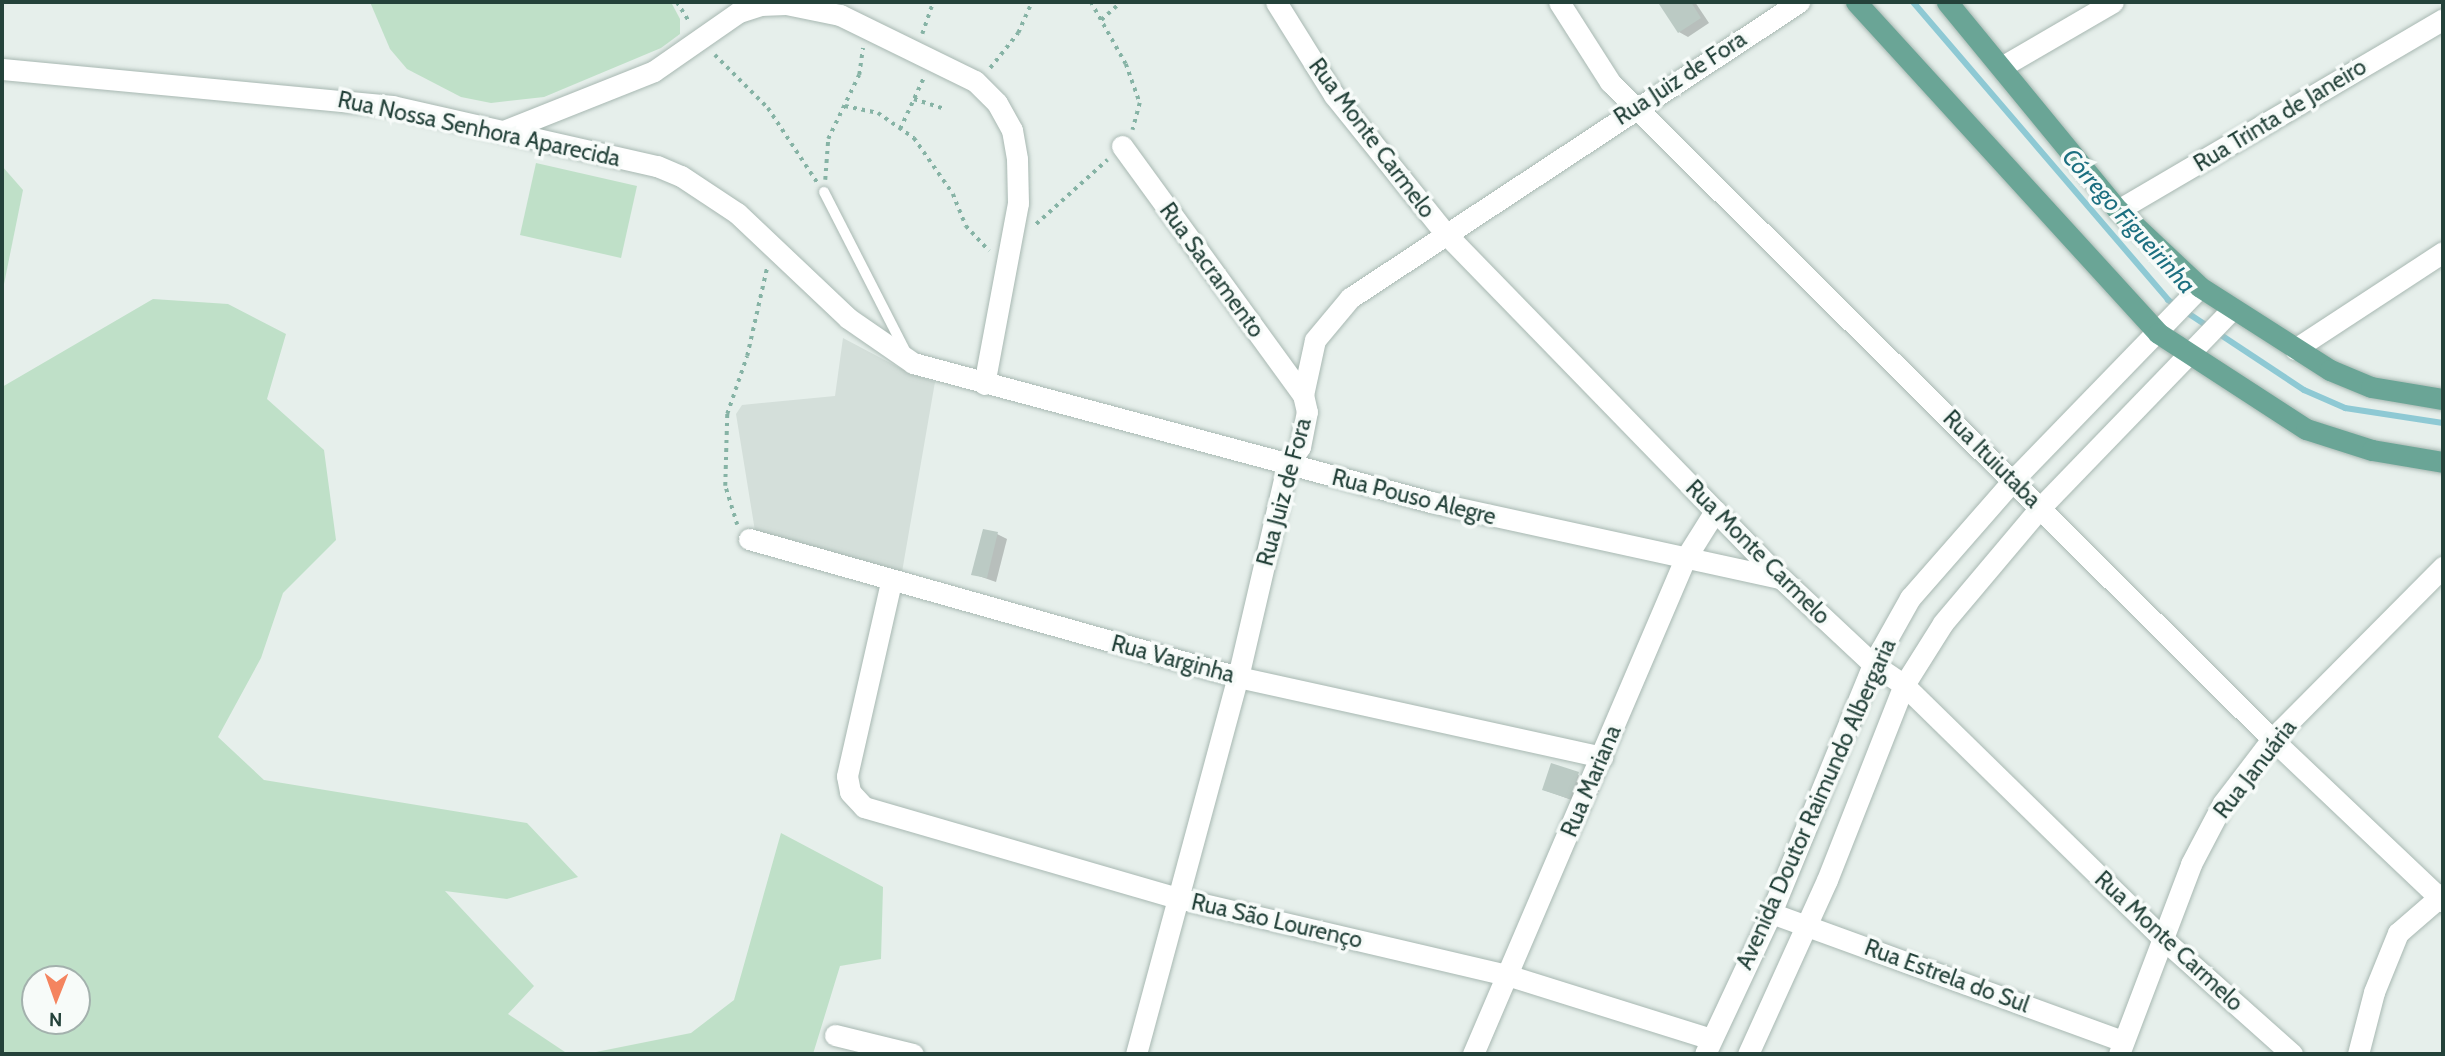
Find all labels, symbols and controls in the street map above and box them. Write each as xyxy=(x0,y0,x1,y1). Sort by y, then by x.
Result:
street label: Rua Juiz de Fora xyxy=(1609,25,1751,131)
street label: Rua Monte Carmelo xyxy=(1303,53,1441,223)
street label: Rua Trinta de Janeiro xyxy=(2189,53,2371,177)
street label: Rua Nossa Senhora Aparecida xyxy=(335,86,623,172)
water label: Córrego Figueirinha xyxy=(2056,143,2202,299)
street label: Rua Sacramento xyxy=(1154,197,1270,343)
street label: Rua Ituiutaba xyxy=(1937,404,2047,514)
street label: Rua Juiz de Fora xyxy=(1251,415,1317,569)
street label: Rua Pouso Alegre xyxy=(1329,463,1499,531)
street label: Rua Monte Carmelo xyxy=(1680,474,1836,630)
street label: Rua Varginha xyxy=(1108,629,1238,689)
street label: Avenida Doutor Raimundo Albergaria xyxy=(1730,634,1902,974)
street label: Rua Januária xyxy=(2208,714,2302,824)
street label: Rua Mariana xyxy=(1555,721,1627,841)
street label: Rua Monte Carmelo xyxy=(2089,865,2249,1017)
street label: Rua São Lourenço xyxy=(1189,888,1365,954)
street label: Rua Estrela do Sul xyxy=(1861,933,2033,1019)
north arrow xyxy=(21,965,91,1035)
text: N xyxy=(49,1008,63,1031)

